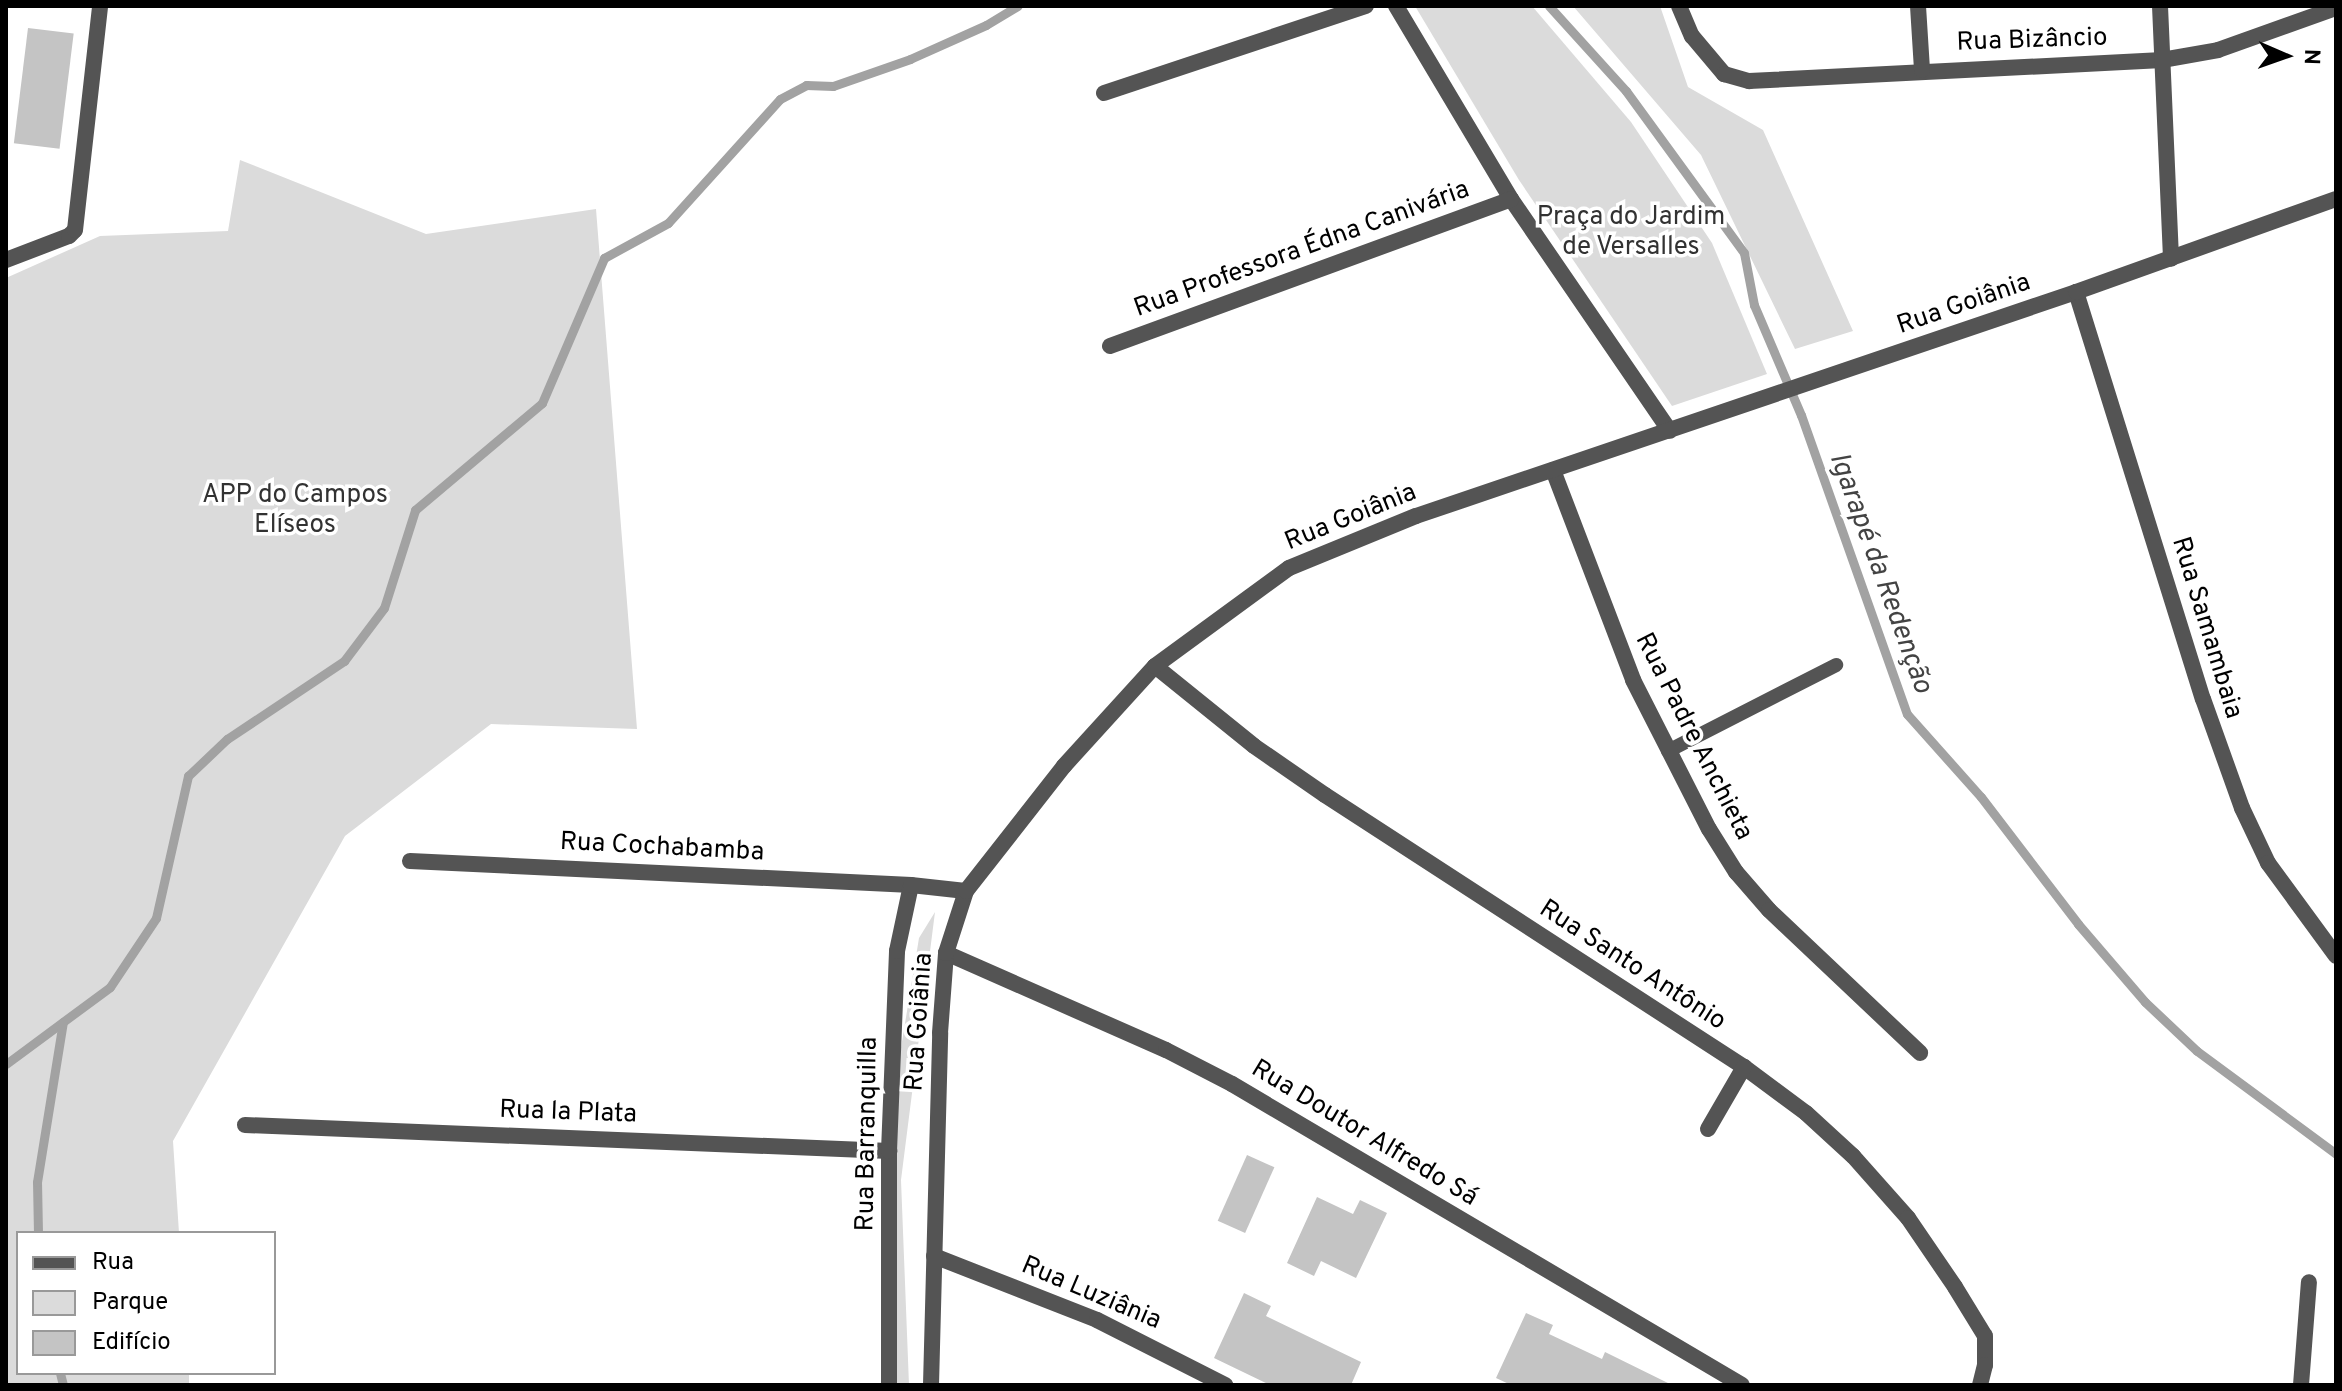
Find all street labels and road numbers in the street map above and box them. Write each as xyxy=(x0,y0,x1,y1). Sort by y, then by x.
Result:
street label: Rua Bizâncio xyxy=(1956,23,2108,59)
street label: Rua Professora Édna Canivária xyxy=(1130,175,1474,325)
street label: Rua Goiânia xyxy=(1893,268,2035,342)
street label: Rua Goiânia xyxy=(1281,477,1421,559)
street label: Rua Samambaia xyxy=(2164,533,2248,723)
street label: Rua Padre Anchieta xyxy=(1627,628,1759,846)
street label: Rua Cochabamba xyxy=(559,827,765,869)
street label: Rua Santo Antônio xyxy=(1532,894,1732,1038)
street label: Rua Goiânia xyxy=(900,952,940,1092)
street label: Rua Barranquilla xyxy=(851,1036,885,1232)
street label: Rua Doutor Alfredo Sá xyxy=(1245,1054,1483,1214)
street label: Rua la Plata xyxy=(499,1095,637,1131)
street label: Rua Luziânia xyxy=(1016,1251,1166,1337)

